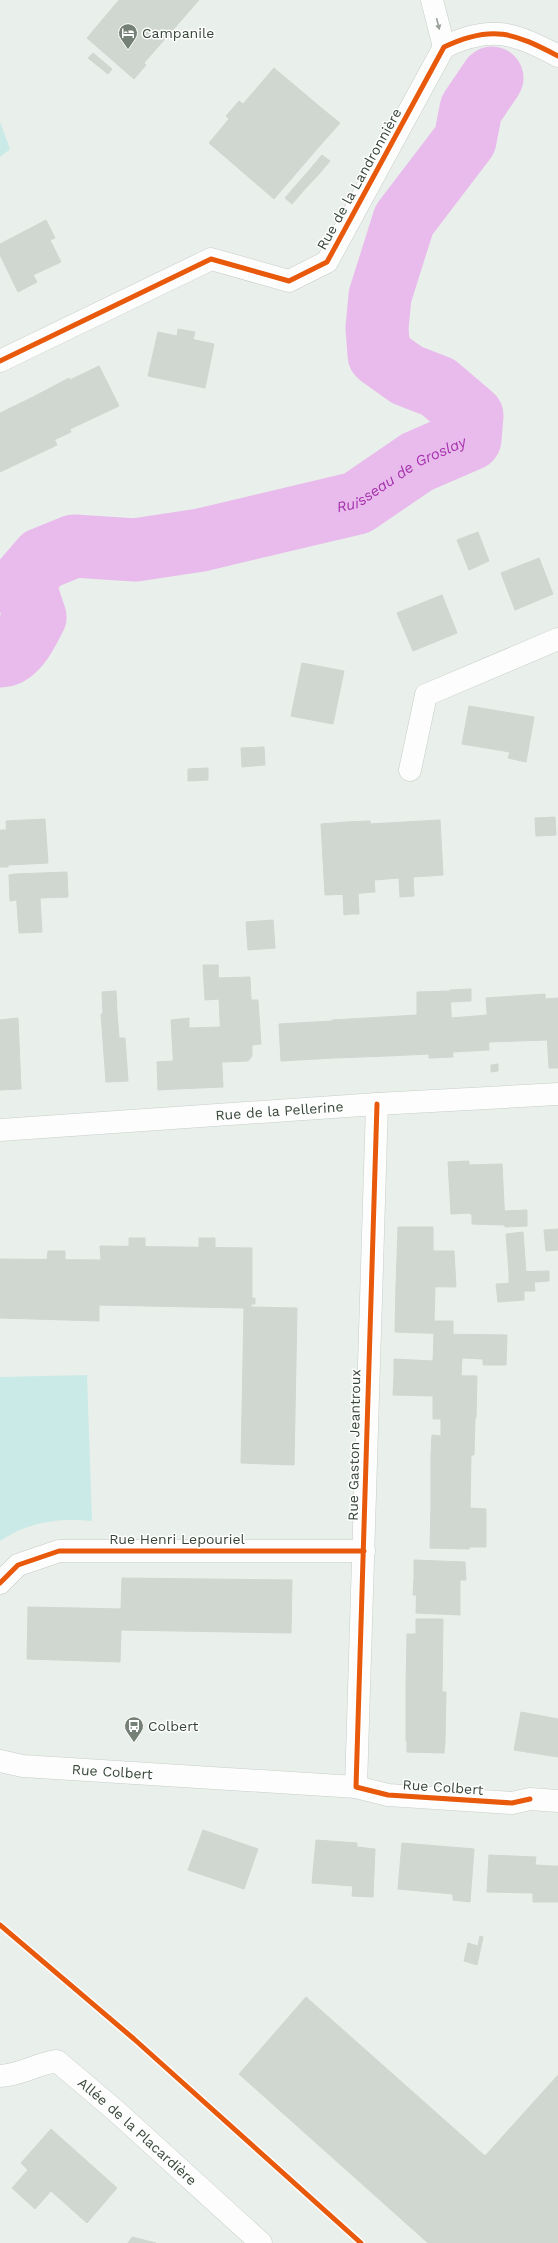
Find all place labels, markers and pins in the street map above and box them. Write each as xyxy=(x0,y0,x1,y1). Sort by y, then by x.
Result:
hotel icon: Campanile xyxy=(117,22,139,50)
place label: Campanile xyxy=(142,25,214,41)
bus stop icon: Colbert xyxy=(123,1715,145,1743)
place label: Colbert xyxy=(148,1718,198,1734)

